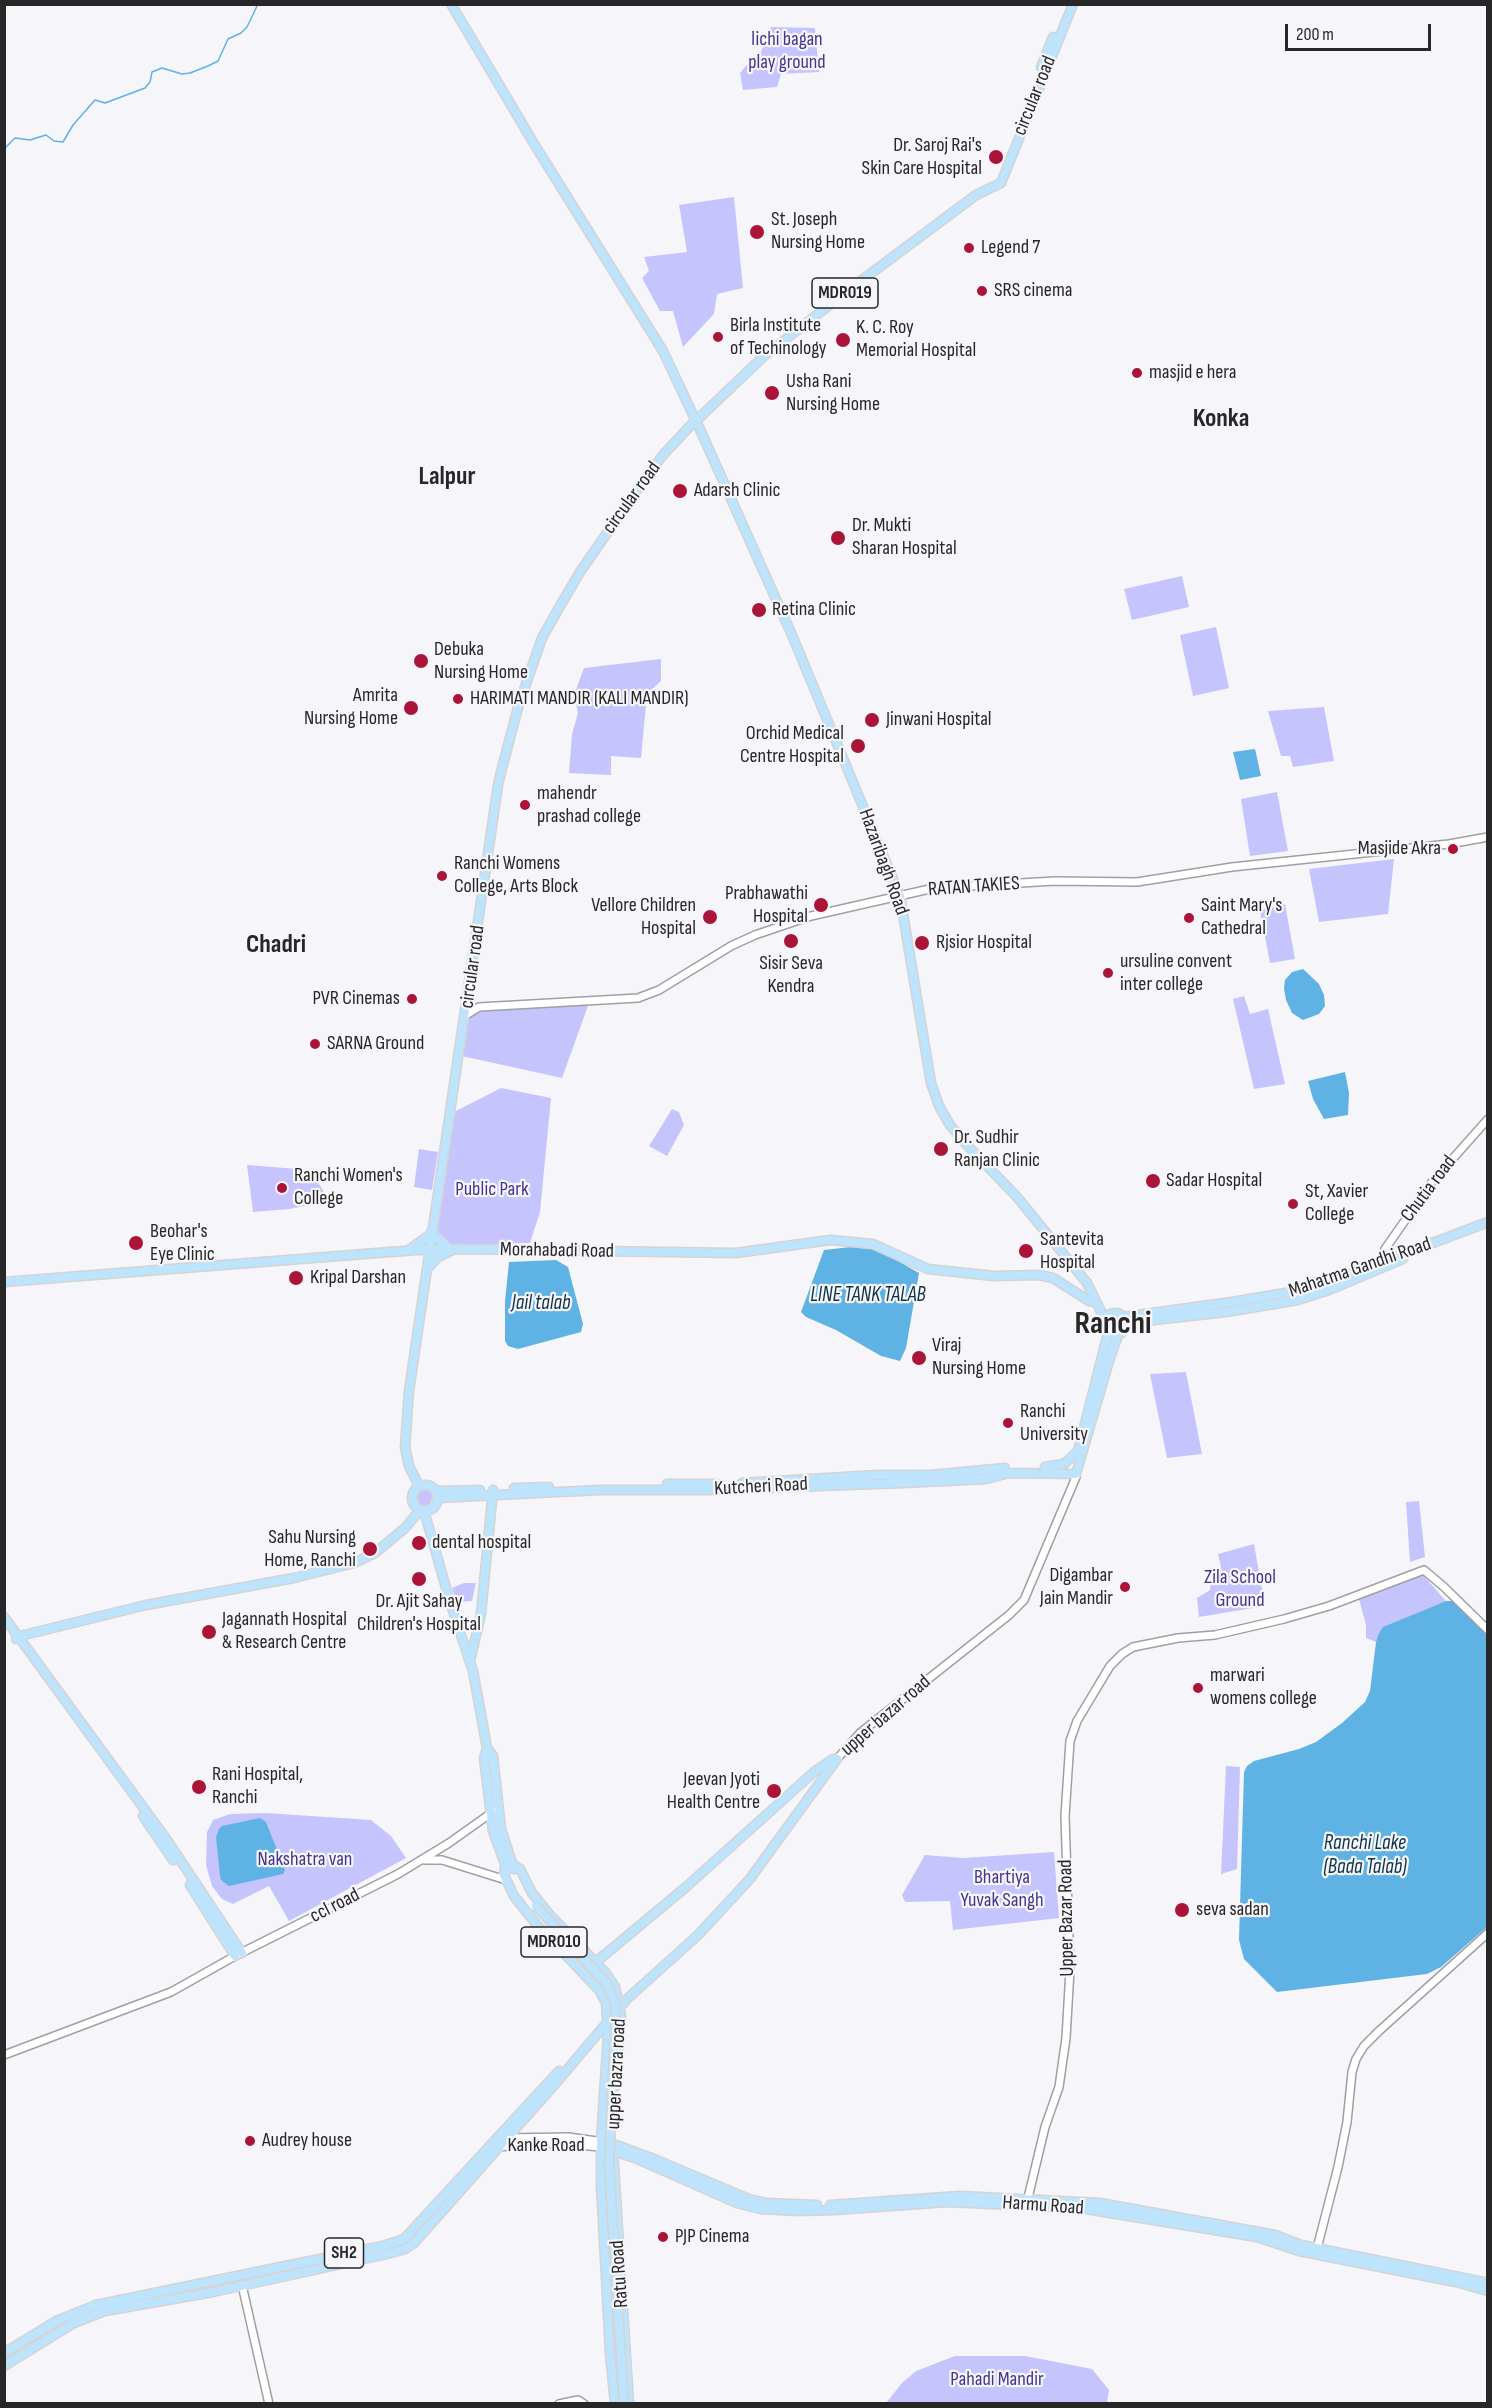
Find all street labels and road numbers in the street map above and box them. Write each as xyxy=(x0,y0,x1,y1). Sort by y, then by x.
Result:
street label: circular road xyxy=(1008,53,1062,139)
road number: MDR019 xyxy=(812,278,878,308)
street label: circular road xyxy=(598,457,666,539)
street label: Hazaribagh Road xyxy=(853,806,913,918)
street label: RATAN TAKIES xyxy=(927,872,1021,902)
street label: circular road xyxy=(455,924,491,1010)
street label: Chutia road xyxy=(1396,1151,1462,1227)
street label: Mahatma Gandhi Road xyxy=(1286,1232,1434,1304)
street label: Morahabadi Road xyxy=(500,1238,614,1264)
street label: Kutcheri Road xyxy=(714,1473,808,1501)
street label: upper bazar road xyxy=(836,1670,936,1762)
street label: Upper Bazar Road xyxy=(1054,1859,1080,1977)
street label: ccl road xyxy=(306,1883,364,1929)
road number: MDR010 xyxy=(521,1927,587,1957)
street label: upper bazra road xyxy=(602,2018,632,2130)
street label: Kanke Road xyxy=(507,2134,585,2158)
street label: Harmu Road xyxy=(1002,2191,1084,2221)
road number: SH2 xyxy=(324,2238,364,2268)
street label: Ratu Road xyxy=(606,2239,634,2309)

